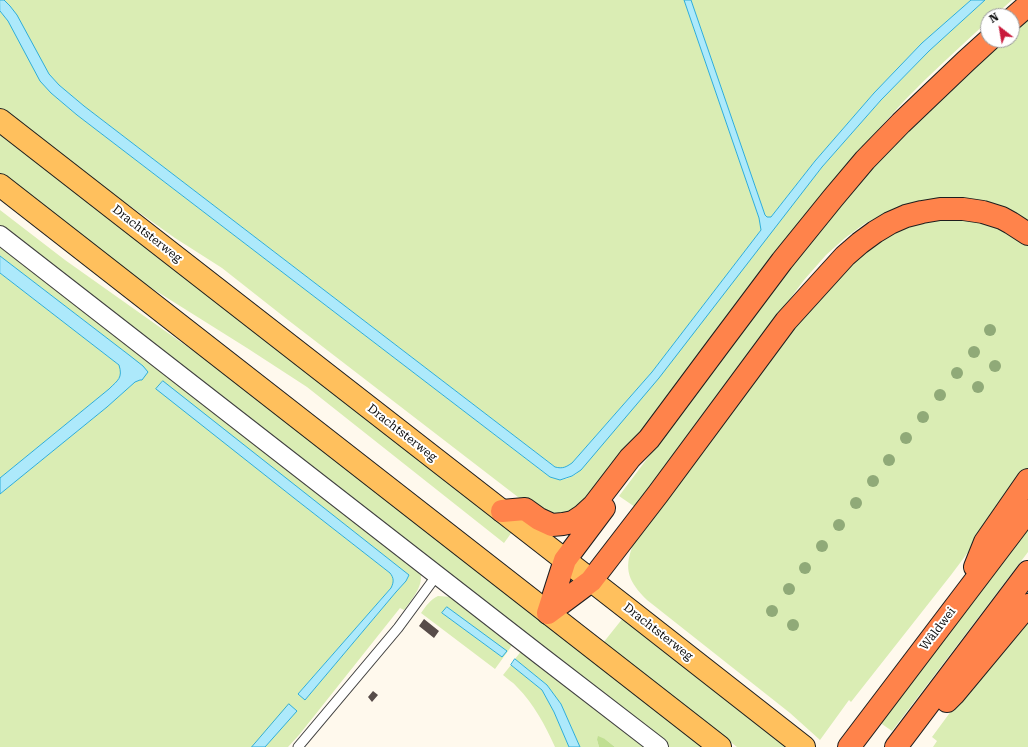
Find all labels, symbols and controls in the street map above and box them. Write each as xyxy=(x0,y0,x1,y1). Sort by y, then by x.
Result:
north arrow xyxy=(980,8,1020,48)
text: N xyxy=(987,10,1001,26)
street label: Drachtsterweg xyxy=(109,202,185,266)
street label: Drachtsterweg xyxy=(364,401,440,465)
street label: Drachtsterweg xyxy=(620,600,696,664)
street label: Wâldwei xyxy=(917,605,959,653)

